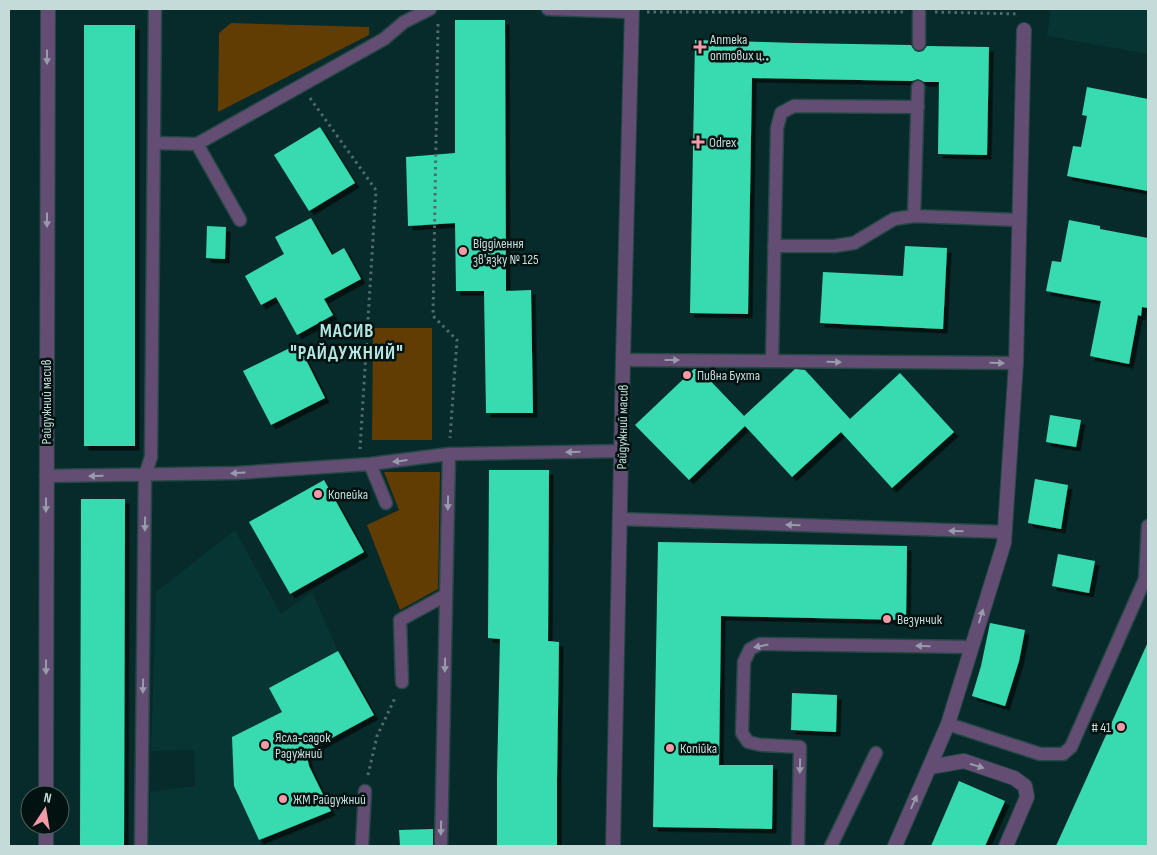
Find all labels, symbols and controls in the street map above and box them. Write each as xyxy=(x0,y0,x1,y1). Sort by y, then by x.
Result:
place label: Аптека оптових ц‥ xyxy=(709,31,769,64)
marker: Аптека оптових ц‥ xyxy=(694,41,706,53)
one-way arrow xyxy=(43,50,51,66)
place label: Odrex xyxy=(709,134,737,151)
marker: Odrex xyxy=(691,135,705,149)
one-way arrow xyxy=(43,212,51,228)
place label: Відділення зв'язку № 125 xyxy=(473,235,539,268)
marker: Відділення зв'язку № 125 xyxy=(457,245,469,257)
district label: МАСИВ "РАЙДУЖНИЙ" xyxy=(290,320,404,365)
one-way arrow xyxy=(664,356,680,364)
one-way arrow xyxy=(826,358,842,366)
street label: Райдужний масив xyxy=(38,359,55,445)
one-way arrow xyxy=(989,359,1005,367)
place label: Пивна Бухта xyxy=(697,367,760,384)
marker: Пивна Бухта xyxy=(681,369,693,381)
street label: Райдужний масив xyxy=(613,384,632,470)
one-way arrow xyxy=(565,448,581,456)
one-way arrow xyxy=(392,457,408,465)
one-way arrow xyxy=(230,469,246,477)
one-way arrow xyxy=(88,472,104,480)
place label: Копейка xyxy=(328,486,368,503)
marker: Копейка xyxy=(312,488,324,500)
one-way arrow xyxy=(444,495,452,511)
one-way arrow xyxy=(42,497,50,513)
one-way arrow xyxy=(141,516,149,532)
one-way arrow xyxy=(785,521,801,529)
one-way arrow xyxy=(948,526,964,534)
one-way arrow xyxy=(978,609,986,624)
place label: Везунчик xyxy=(897,611,943,628)
marker: Везунчик xyxy=(881,613,893,625)
one-way arrow xyxy=(915,642,931,650)
one-way arrow xyxy=(753,643,769,651)
one-way arrow xyxy=(440,658,448,674)
one-way arrow xyxy=(42,660,50,676)
one-way arrow xyxy=(139,678,147,694)
place label: # 41 xyxy=(1092,719,1111,736)
marker: # 41 xyxy=(1115,721,1127,733)
place label: Ясла-садок Радужний xyxy=(275,729,331,762)
marker: Ясла-садок Радужний xyxy=(259,739,271,751)
place label: Копійка xyxy=(680,740,717,757)
marker: Копійка xyxy=(664,742,676,754)
one-way arrow xyxy=(796,758,804,774)
one-way arrow xyxy=(970,762,985,770)
north arrow xyxy=(20,785,70,835)
text: N xyxy=(42,789,53,807)
place label: ЖМ Райдужний xyxy=(293,791,366,808)
marker: ЖМ Райдужний xyxy=(277,793,289,805)
one-way arrow xyxy=(911,795,919,809)
one-way arrow xyxy=(437,820,445,836)

